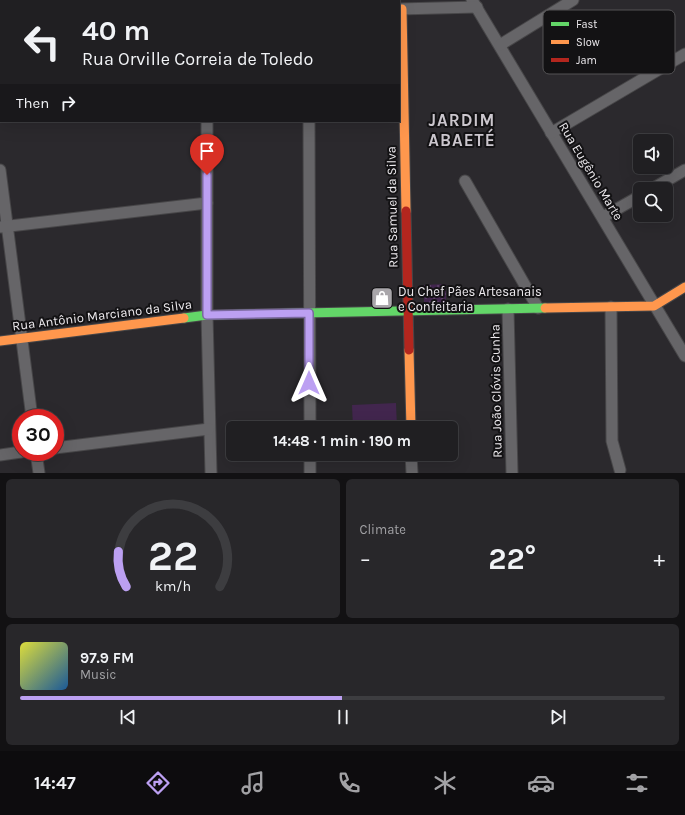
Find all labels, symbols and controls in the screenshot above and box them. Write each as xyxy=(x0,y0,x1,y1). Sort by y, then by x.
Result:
legend xyxy=(543,10,675,74)
text: 40 m xyxy=(82,14,150,47)
icon: left xyxy=(16,16,68,68)
text: Fast xyxy=(576,18,597,31)
text: Slow xyxy=(576,36,600,49)
text: Rua Orville Correia de Toledo xyxy=(82,48,313,70)
text: Jam xyxy=(576,54,597,67)
icon: right xyxy=(57,92,79,114)
text: Then xyxy=(16,94,49,112)
district label: JARDIM ABAETÉ xyxy=(428,110,496,150)
street label: Rua Eugênio Marte xyxy=(556,119,626,223)
pin xyxy=(190,134,224,175)
map controls xyxy=(633,134,673,222)
button: sound xyxy=(633,134,673,174)
icon: arrive xyxy=(196,140,218,162)
street label: Rua Samuel da Silva xyxy=(383,146,401,268)
button: search xyxy=(633,182,673,222)
place label: Du Chef Pães Artesanais e Confeitaria xyxy=(398,284,542,314)
shop icon: Du Chef Pães Artesanais e Confeitaria xyxy=(369,285,395,311)
street label: Rua Antônio Marciano da Silva xyxy=(11,297,193,333)
street label: Rua João Clóvis Cunha xyxy=(487,324,505,458)
position arrow xyxy=(288,362,330,404)
speed limit sign: 30 xyxy=(12,409,64,461)
text: 14:48 · 1 min · 190 m xyxy=(273,432,411,450)
text: Climate xyxy=(360,522,406,537)
text: 22 xyxy=(148,531,198,579)
text: 22° xyxy=(488,541,536,577)
text: − xyxy=(360,546,371,572)
text: + xyxy=(653,546,665,572)
text: km/h xyxy=(155,577,191,594)
text: 97.9 FM xyxy=(80,649,134,667)
text: Music xyxy=(80,667,116,682)
icon: previous xyxy=(117,706,139,728)
icon: pause xyxy=(332,706,354,728)
icon: next xyxy=(547,706,569,728)
icon: directions xyxy=(144,769,172,797)
icon: music xyxy=(239,769,267,797)
icon: phone xyxy=(335,769,363,797)
icon: climate xyxy=(431,769,459,797)
icon: car xyxy=(527,769,555,797)
icon: filters xyxy=(623,769,651,797)
text: 14:47 xyxy=(34,772,76,794)

